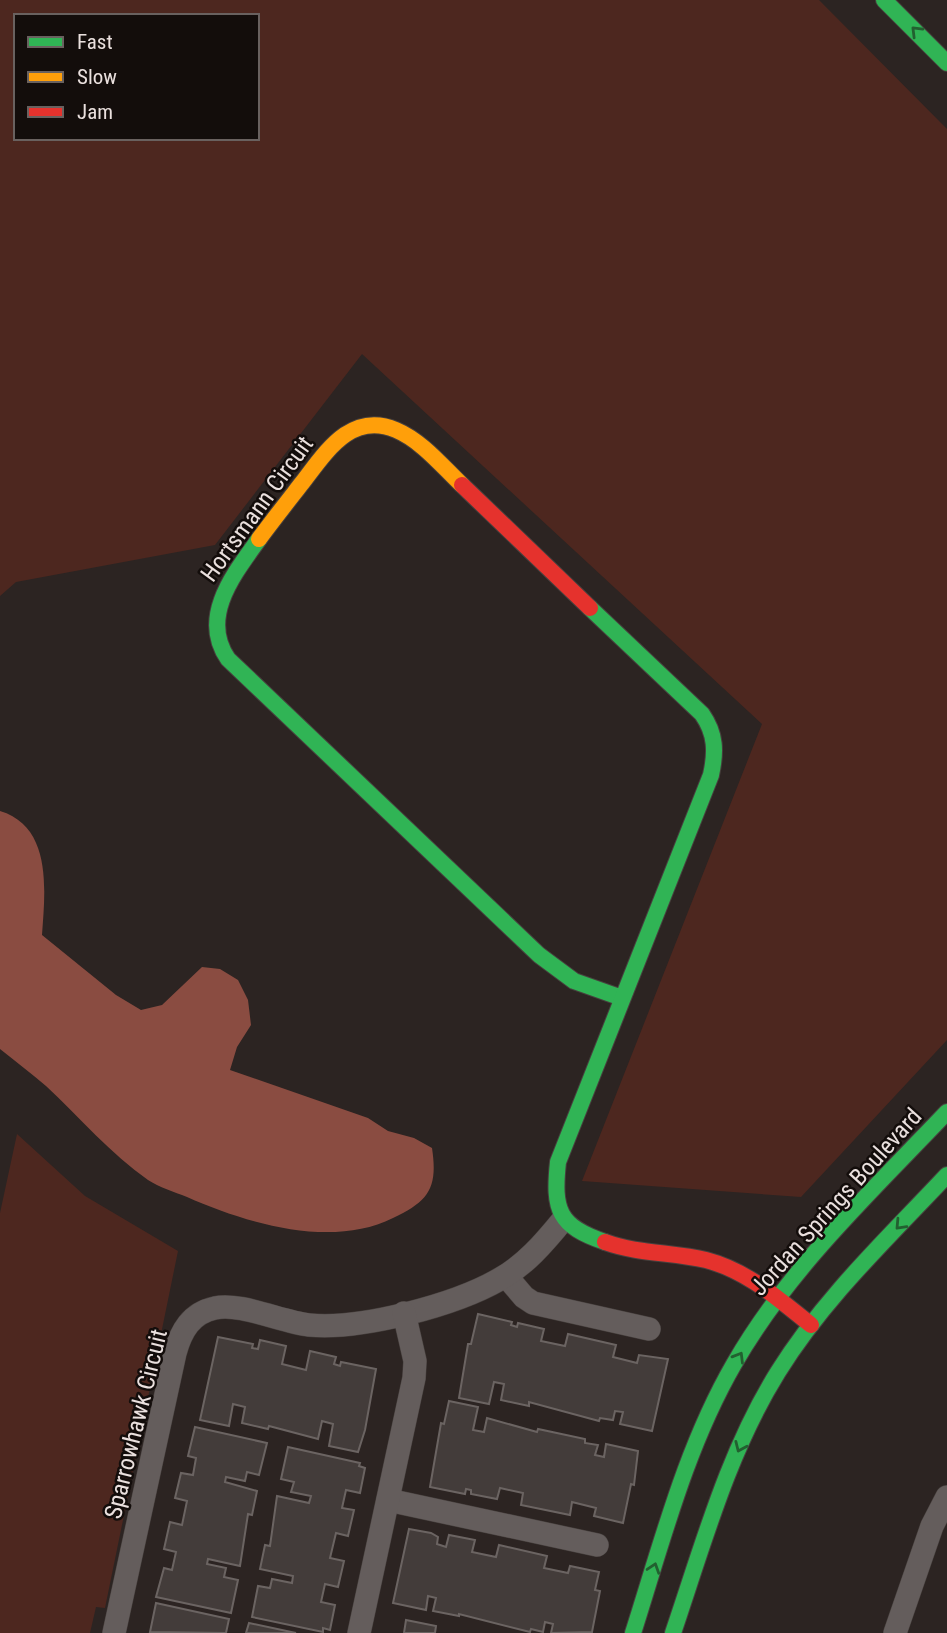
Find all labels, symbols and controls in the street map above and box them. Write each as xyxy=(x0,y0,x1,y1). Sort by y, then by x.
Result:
legend xyxy=(14,14,259,140)
one-way arrow xyxy=(911,27,924,40)
text: Fast xyxy=(77,30,113,54)
text: Slow xyxy=(77,65,117,89)
text: Jam xyxy=(77,100,113,124)
street label: Hortsmann Circuit xyxy=(195,431,319,587)
street label: Jordan Springs Boulevard xyxy=(745,1103,927,1301)
one-way arrow xyxy=(896,1216,909,1229)
street label: Sparrowhawk Circuit xyxy=(99,1326,173,1522)
one-way arrow xyxy=(730,1352,743,1365)
one-way arrow xyxy=(734,1440,748,1452)
one-way arrow xyxy=(646,1562,661,1574)

